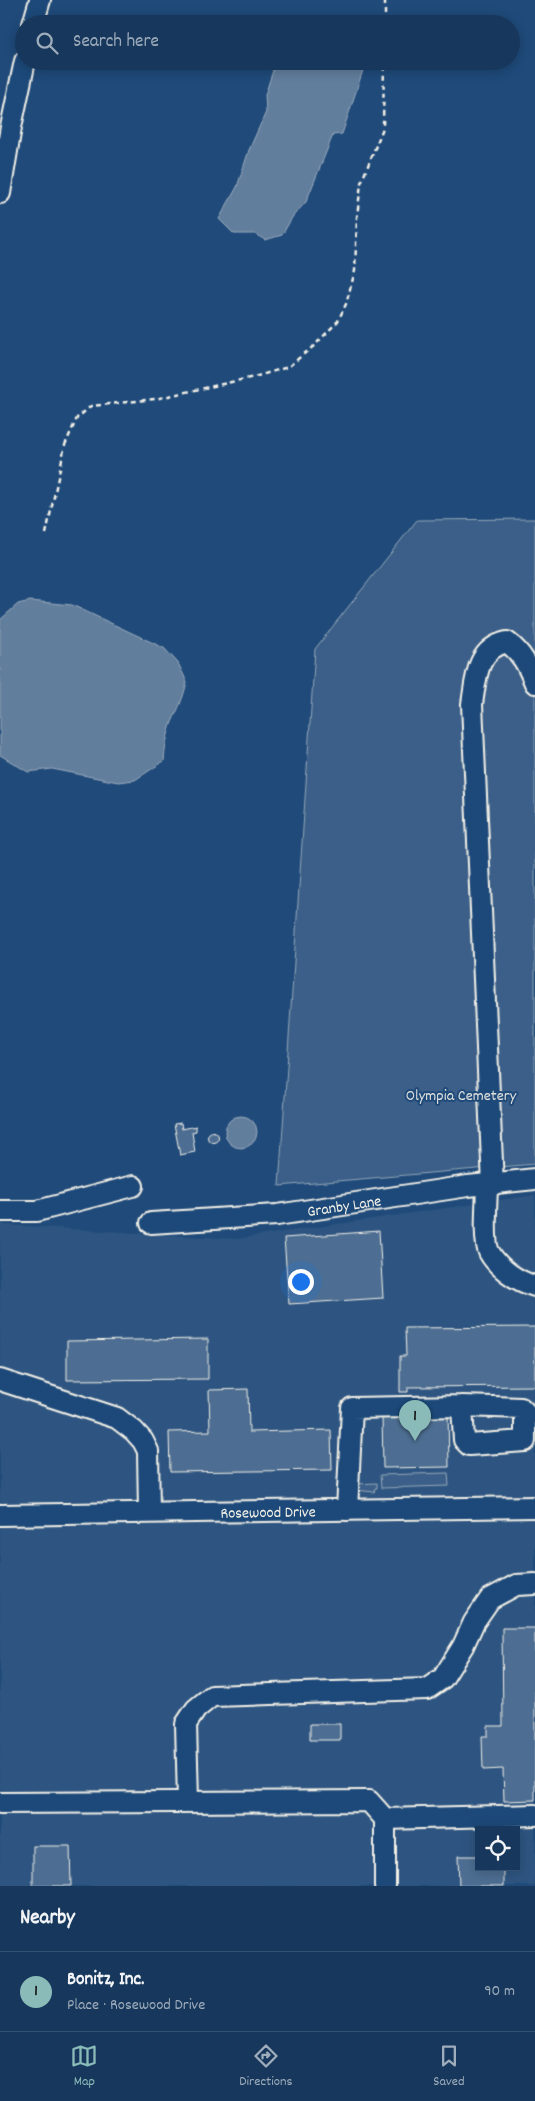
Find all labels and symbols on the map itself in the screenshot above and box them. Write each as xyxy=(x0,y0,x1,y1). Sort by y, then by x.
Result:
park label: Olympia Cemetery xyxy=(406,1085,517,1108)
street label: Granby Lane xyxy=(306,1190,383,1224)
your location xyxy=(288,1269,314,1295)
pin: 1 xyxy=(399,1400,431,1441)
street label: Rosewood Drive xyxy=(220,1501,316,1526)

